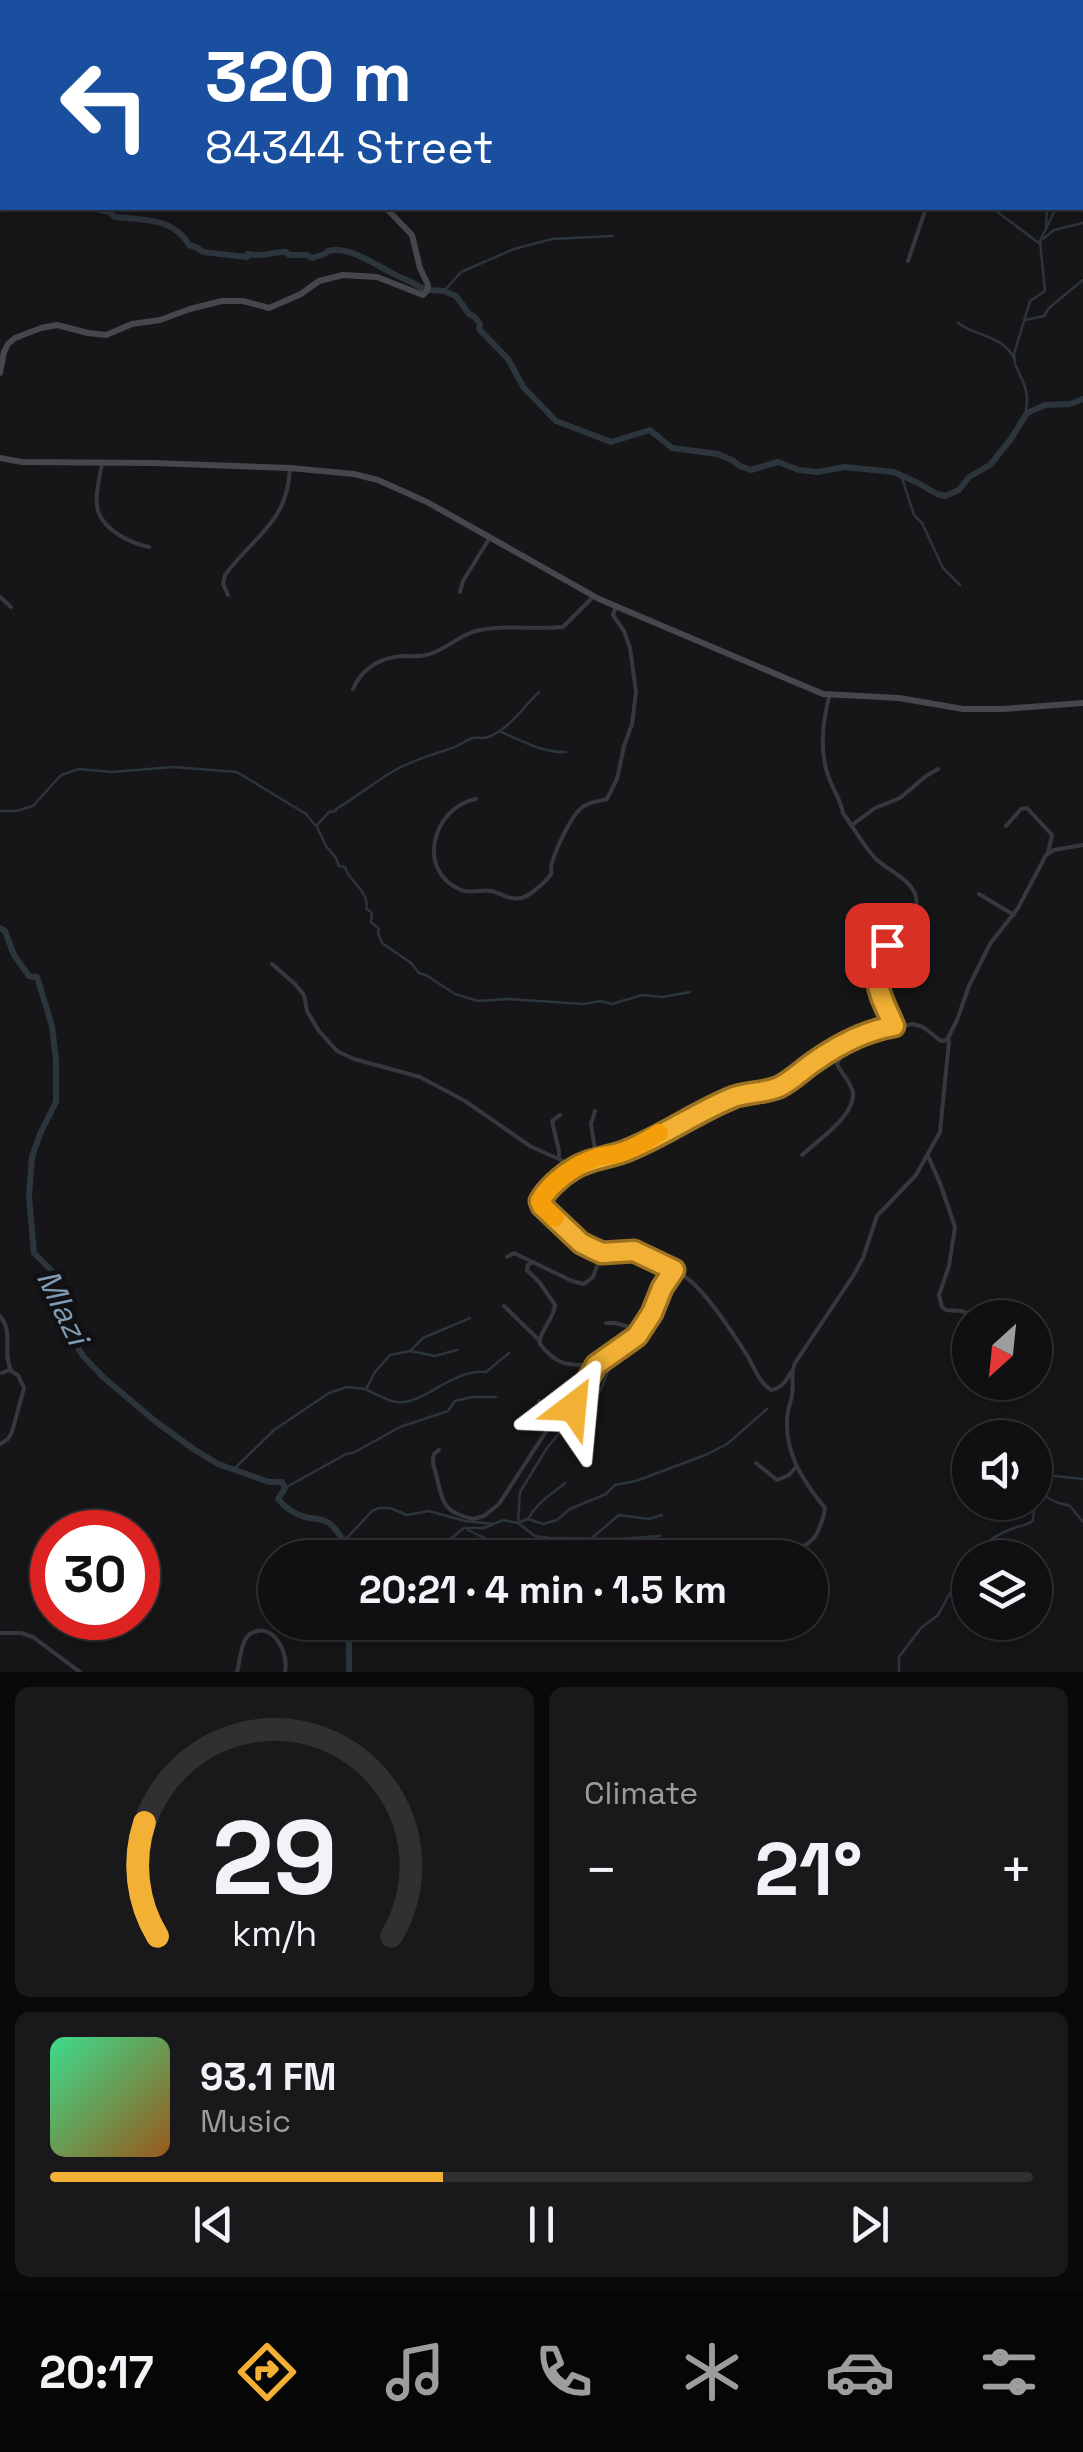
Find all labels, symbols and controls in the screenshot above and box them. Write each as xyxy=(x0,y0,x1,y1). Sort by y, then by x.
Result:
text: 320 m xyxy=(205,32,412,121)
icon: left xyxy=(40,40,170,170)
text: 84344 Street xyxy=(205,119,494,176)
pin xyxy=(845,903,930,988)
icon: arrive xyxy=(860,918,915,973)
water label: Mlazi xyxy=(28,1263,100,1355)
north arrow xyxy=(952,1300,1052,1400)
map controls xyxy=(952,1300,1052,1640)
position arrow xyxy=(521,1355,625,1459)
button: sound xyxy=(952,1420,1052,1520)
speed limit sign: 30 xyxy=(30,1510,160,1640)
button: layers xyxy=(952,1540,1052,1640)
text: 20:21 · 4 min · 1.5 km xyxy=(359,1566,727,1614)
text: Climate xyxy=(584,1773,698,1813)
text: 29 xyxy=(212,1792,337,1924)
text: 21° xyxy=(754,1821,863,1917)
text: − xyxy=(584,1835,618,1905)
text: + xyxy=(999,1835,1033,1905)
text: km/h xyxy=(232,1911,317,1956)
text: 93.1 FM xyxy=(200,2053,337,2101)
text: Music xyxy=(200,2101,291,2141)
icon: previous xyxy=(186,2197,241,2252)
icon: pause xyxy=(514,2197,569,2252)
icon: next xyxy=(842,2197,897,2252)
icon: directions xyxy=(232,2337,302,2407)
icon: music xyxy=(380,2337,450,2407)
icon: phone xyxy=(529,2337,599,2407)
icon: climate xyxy=(677,2337,747,2407)
icon: car xyxy=(825,2337,895,2407)
icon: filters xyxy=(974,2337,1044,2407)
text: 20:17 xyxy=(39,2344,154,2401)

